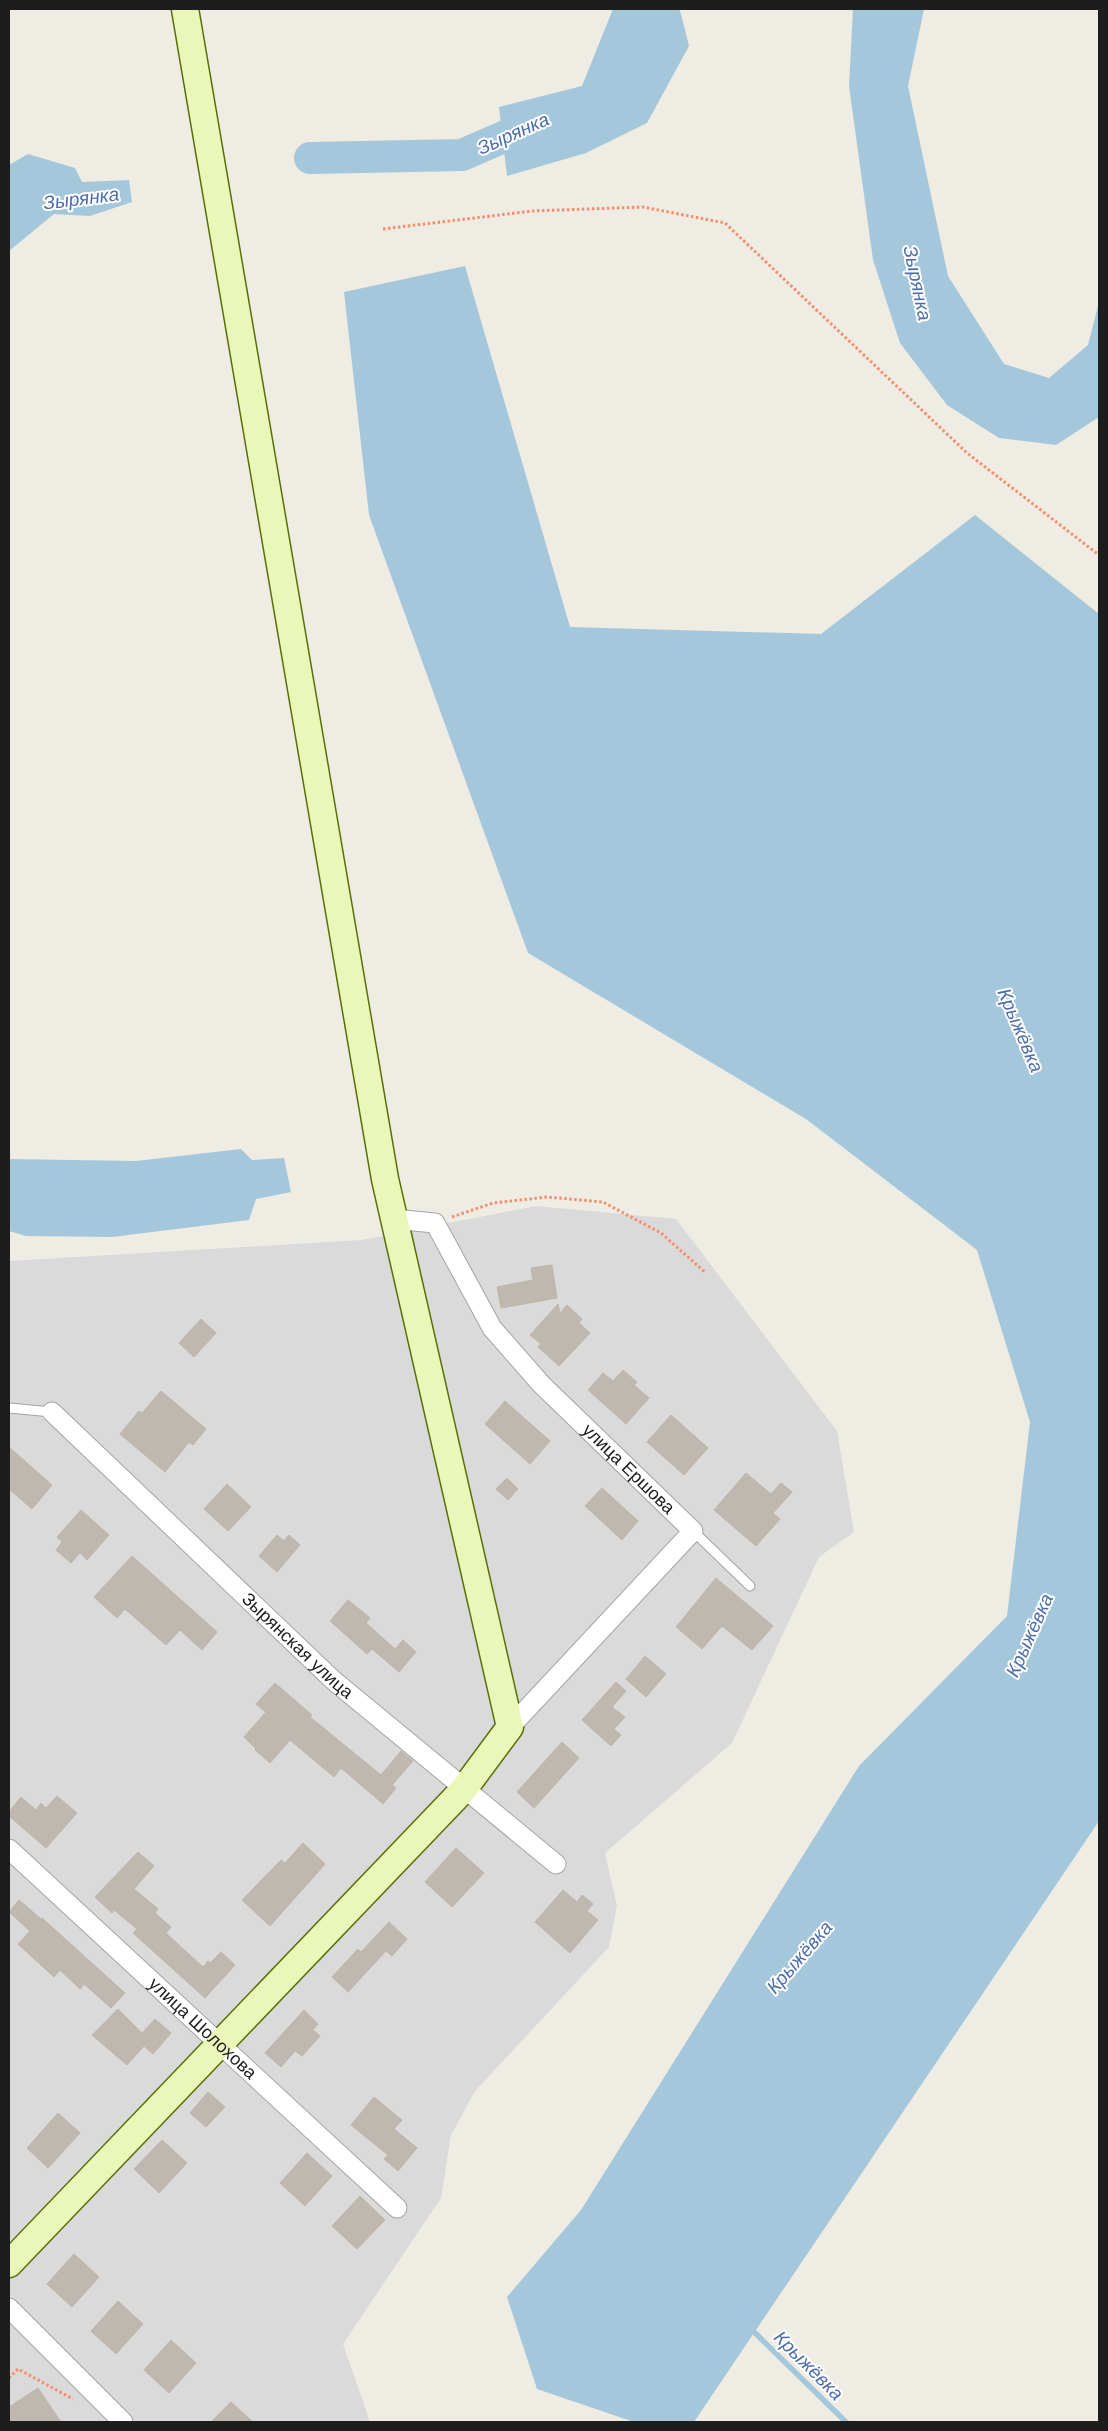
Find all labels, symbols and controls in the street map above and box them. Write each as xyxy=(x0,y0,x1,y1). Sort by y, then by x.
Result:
water label: Зырянка xyxy=(474,108,552,159)
water label: Зырянка xyxy=(42,183,120,214)
water label: Зырянка xyxy=(899,244,936,323)
water label: Крыжёвка xyxy=(994,985,1048,1075)
street label: улица Ершова xyxy=(578,1420,680,1518)
street label: Зырянская улица xyxy=(238,1589,358,1703)
water label: Крыжёвка xyxy=(1002,1590,1057,1680)
water label: Крыжёвка xyxy=(762,1917,836,1998)
street label: улица Шолохова xyxy=(145,1974,261,2084)
water label: Крыжёвка xyxy=(770,2327,847,2404)

